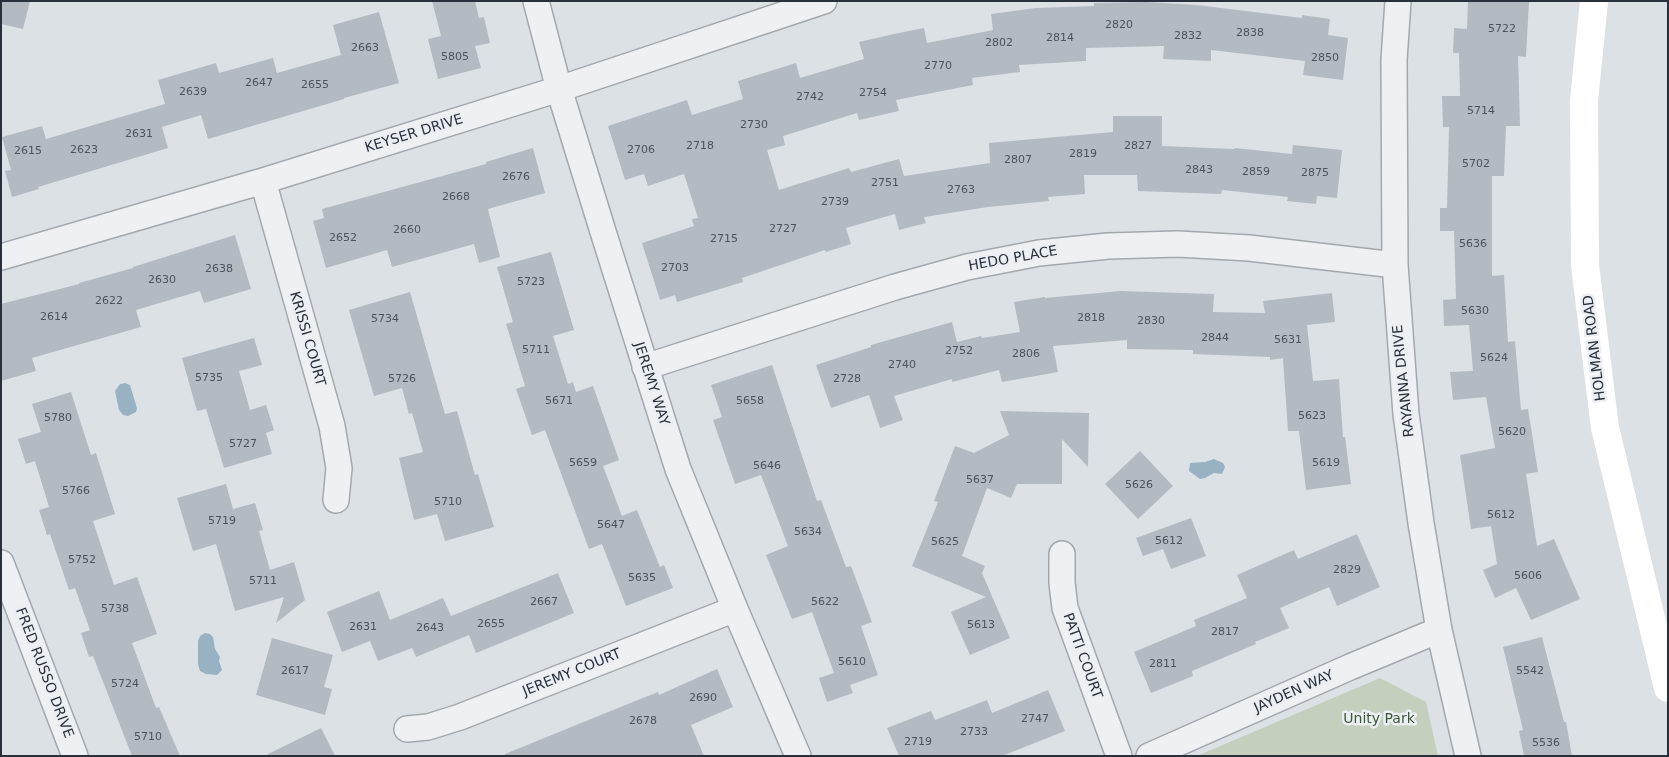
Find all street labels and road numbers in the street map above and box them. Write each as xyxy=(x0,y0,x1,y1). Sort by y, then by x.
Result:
street label: KEYSER DRIVE xyxy=(363,111,465,157)
street label: HEDO PLACE xyxy=(967,243,1059,275)
street label: KRISSI COURT xyxy=(285,290,329,388)
street label: HOLMAN ROAD xyxy=(1580,294,1610,402)
street label: RAYANNA DRIVE xyxy=(1390,324,1418,438)
street label: JEREMY WAY xyxy=(630,340,672,428)
street label: FRED RUSSO DRIVE xyxy=(11,606,77,740)
street label: PATTI COURT xyxy=(1059,611,1105,701)
street label: JEREMY COURT xyxy=(520,646,624,700)
street label: JAYDEN WAY xyxy=(1251,667,1337,717)

